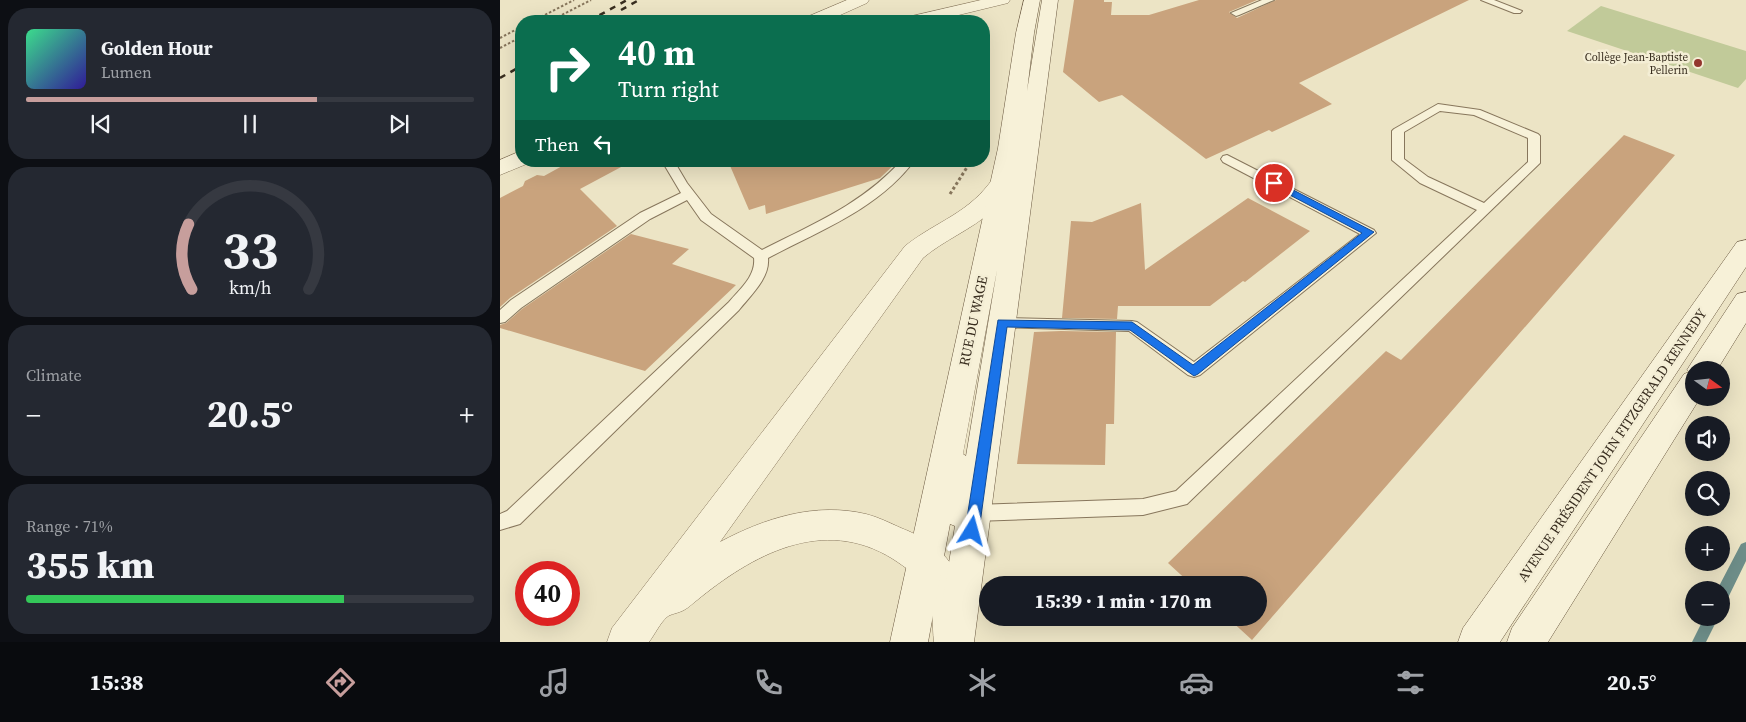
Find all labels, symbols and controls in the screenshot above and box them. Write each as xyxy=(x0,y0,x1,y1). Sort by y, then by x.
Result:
text: 40 m xyxy=(618,29,695,77)
text: Golden Hour xyxy=(101,35,213,61)
icon: right xyxy=(535,35,600,100)
place label: Collège Jean-Baptiste Pellerin xyxy=(1585,50,1688,78)
marker: Collège Jean-Baptiste Pellerin xyxy=(1692,57,1704,69)
text: Lumen xyxy=(101,61,152,83)
text: Turn right xyxy=(618,74,719,104)
icon: previous xyxy=(87,110,115,138)
icon: pause xyxy=(236,110,264,138)
icon: next xyxy=(385,110,413,138)
icon: left xyxy=(589,130,617,158)
text: Then xyxy=(535,131,579,157)
pin xyxy=(1253,162,1295,204)
icon: arrive xyxy=(1260,169,1288,197)
text: 33 xyxy=(222,214,278,285)
street label: RUE DU WAGE xyxy=(954,274,992,368)
text: km/h xyxy=(229,275,272,300)
street label: AVENUE PRÉSIDENT JOHN FITZGERALD KENNEDY xyxy=(1513,304,1711,586)
north arrow xyxy=(1685,361,1730,406)
map controls xyxy=(1685,361,1730,626)
text: Climate xyxy=(26,364,82,386)
text: 20.5° xyxy=(207,388,293,440)
text: − xyxy=(26,396,41,434)
text: + xyxy=(459,396,474,434)
button: sound xyxy=(1685,416,1730,461)
button: search xyxy=(1685,471,1730,516)
position arrow xyxy=(945,504,997,556)
text: Range · 71% xyxy=(26,515,113,537)
button: + xyxy=(1685,526,1730,571)
text: 355 km xyxy=(26,539,154,591)
speed limit sign: 40 xyxy=(515,561,580,626)
button: − xyxy=(1685,581,1730,626)
text: 15:39 · 1 min · 170 m xyxy=(1034,588,1212,614)
icon: directions xyxy=(323,665,358,700)
icon: music xyxy=(537,665,572,700)
icon: phone xyxy=(751,665,786,700)
icon: climate xyxy=(965,665,1000,700)
icon: car xyxy=(1179,665,1214,700)
icon: filters xyxy=(1393,665,1428,700)
text: 15:38 xyxy=(90,667,144,697)
text: 20.5° xyxy=(1607,667,1656,697)

